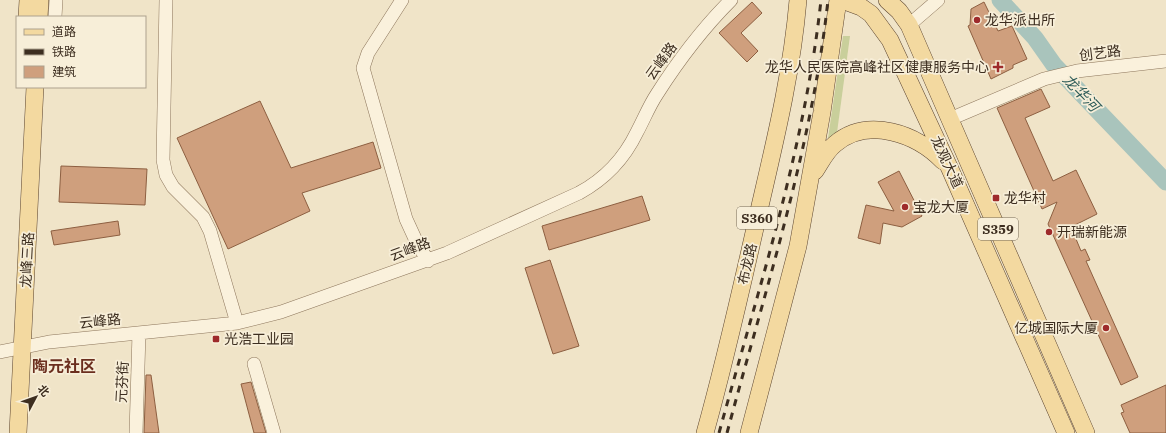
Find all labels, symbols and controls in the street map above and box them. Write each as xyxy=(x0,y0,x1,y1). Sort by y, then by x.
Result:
place label: 龙华派出所 xyxy=(985,11,1055,29)
marker: 龙华派出所 xyxy=(972,15,982,25)
legend xyxy=(16,16,146,88)
text: 道路 xyxy=(52,24,76,39)
street label: 云峰路 xyxy=(641,39,681,83)
street label: 创艺路 xyxy=(1078,42,1122,64)
text: 铁路 xyxy=(52,44,76,59)
place label: 龙华人民医院高峰社区健康服务中心 xyxy=(765,58,989,76)
marker: 龙华人民医院高峰社区健康服务中心 xyxy=(992,61,1004,73)
text: 建筑 xyxy=(52,64,76,79)
water label: 龙华河 xyxy=(1059,70,1106,118)
street label: 龙观大道 xyxy=(927,133,967,191)
place label: 龙华村 xyxy=(1004,189,1046,207)
marker: 龙华村 xyxy=(991,193,1001,203)
place label: 宝龙大厦 xyxy=(913,198,969,216)
marker: 宝龙大厦 xyxy=(900,202,910,212)
road number: S360 xyxy=(737,207,777,229)
road number: S359 xyxy=(978,218,1018,240)
place label: 开瑞新能源 xyxy=(1057,223,1127,241)
marker: 开瑞新能源 xyxy=(1044,227,1054,237)
street label: 龙峰三路 xyxy=(17,232,37,288)
street label: 云峰路 xyxy=(387,233,433,265)
street label: 布龙路 xyxy=(734,242,760,286)
street label: 云峰路 xyxy=(78,310,122,332)
place label: 亿城国际大厦 xyxy=(1014,319,1098,337)
marker: 亿城国际大厦 xyxy=(1101,323,1111,333)
place label: 光浩工业园 xyxy=(224,330,294,348)
marker: 光浩工业园 xyxy=(211,334,221,344)
district label: 陶元社区 xyxy=(32,356,96,376)
street label: 元芬街 xyxy=(112,361,132,403)
north arrow xyxy=(16,377,56,417)
text: 北 xyxy=(35,382,52,399)

